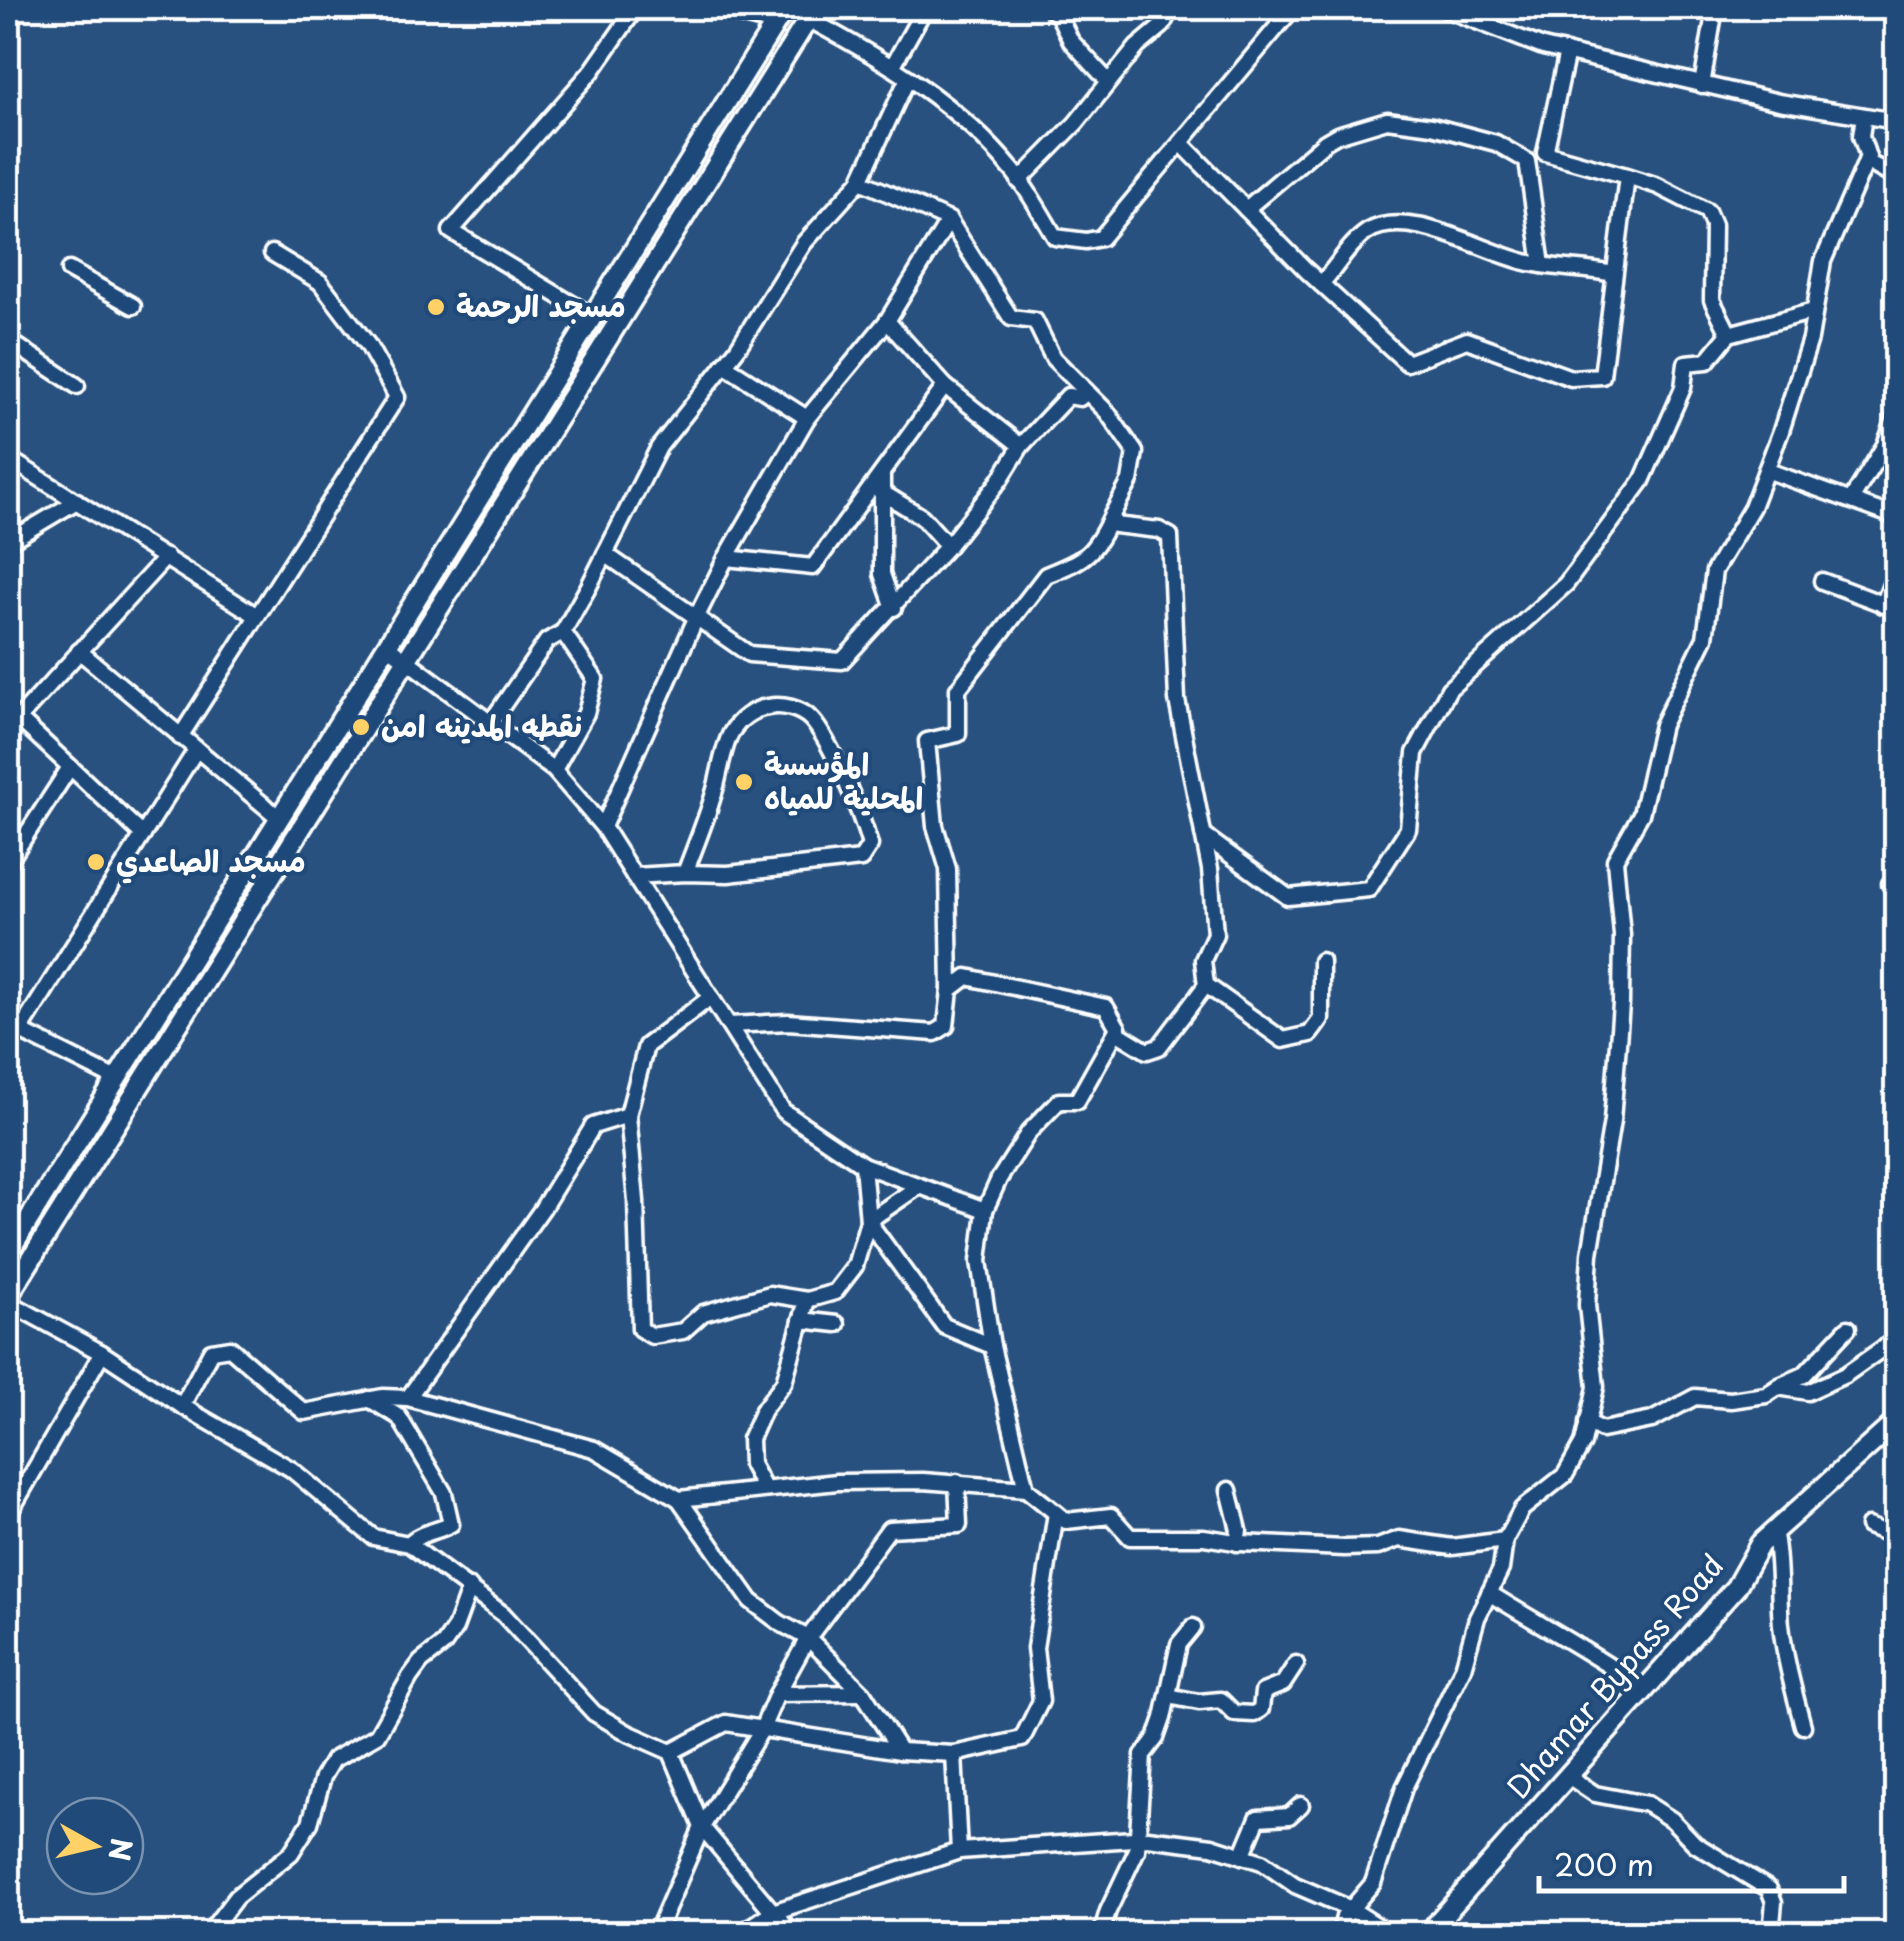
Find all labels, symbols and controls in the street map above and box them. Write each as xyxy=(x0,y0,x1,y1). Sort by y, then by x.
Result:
place label: مسجد الرحمة xyxy=(456,282,626,327)
marker: مسجد الرحمة xyxy=(425,296,447,318)
place label: نقطه المدينه امن xyxy=(381,702,582,747)
marker: نقطه المدينه امن xyxy=(350,716,372,738)
place label: المؤسسة المحلية للمياه xyxy=(764,740,923,819)
marker: المؤسسة المحلية للمياه xyxy=(733,771,755,793)
place label: مسجد الصاعدي xyxy=(116,837,306,884)
marker: مسجد الصاعدي xyxy=(85,851,107,873)
street label: Dhamar Bypass Road xyxy=(1495,1543,1733,1807)
north arrow xyxy=(45,1796,145,1896)
scale bar xyxy=(1539,1831,1844,1893)
text: N xyxy=(98,1836,144,1864)
text: 200 m xyxy=(1554,1841,1654,1886)

